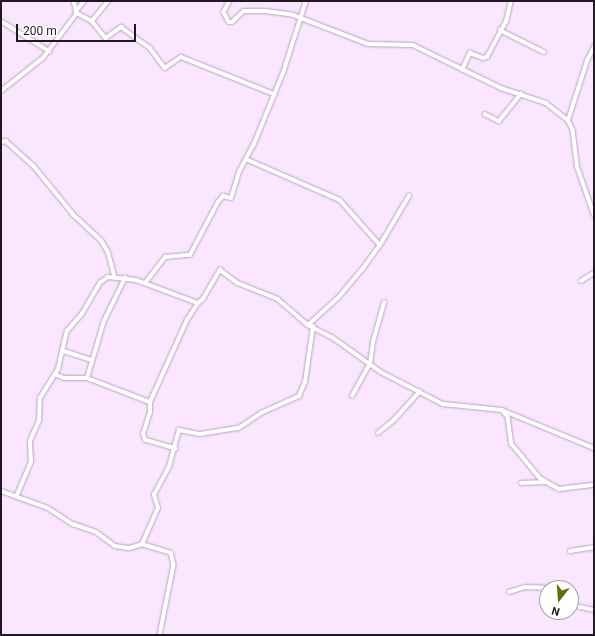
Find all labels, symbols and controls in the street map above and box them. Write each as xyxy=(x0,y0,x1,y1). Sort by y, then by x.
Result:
scale bar xyxy=(18,16,138,42)
text: 200 m xyxy=(23,24,57,38)
north arrow xyxy=(539,580,579,620)
text: N xyxy=(550,604,561,618)

